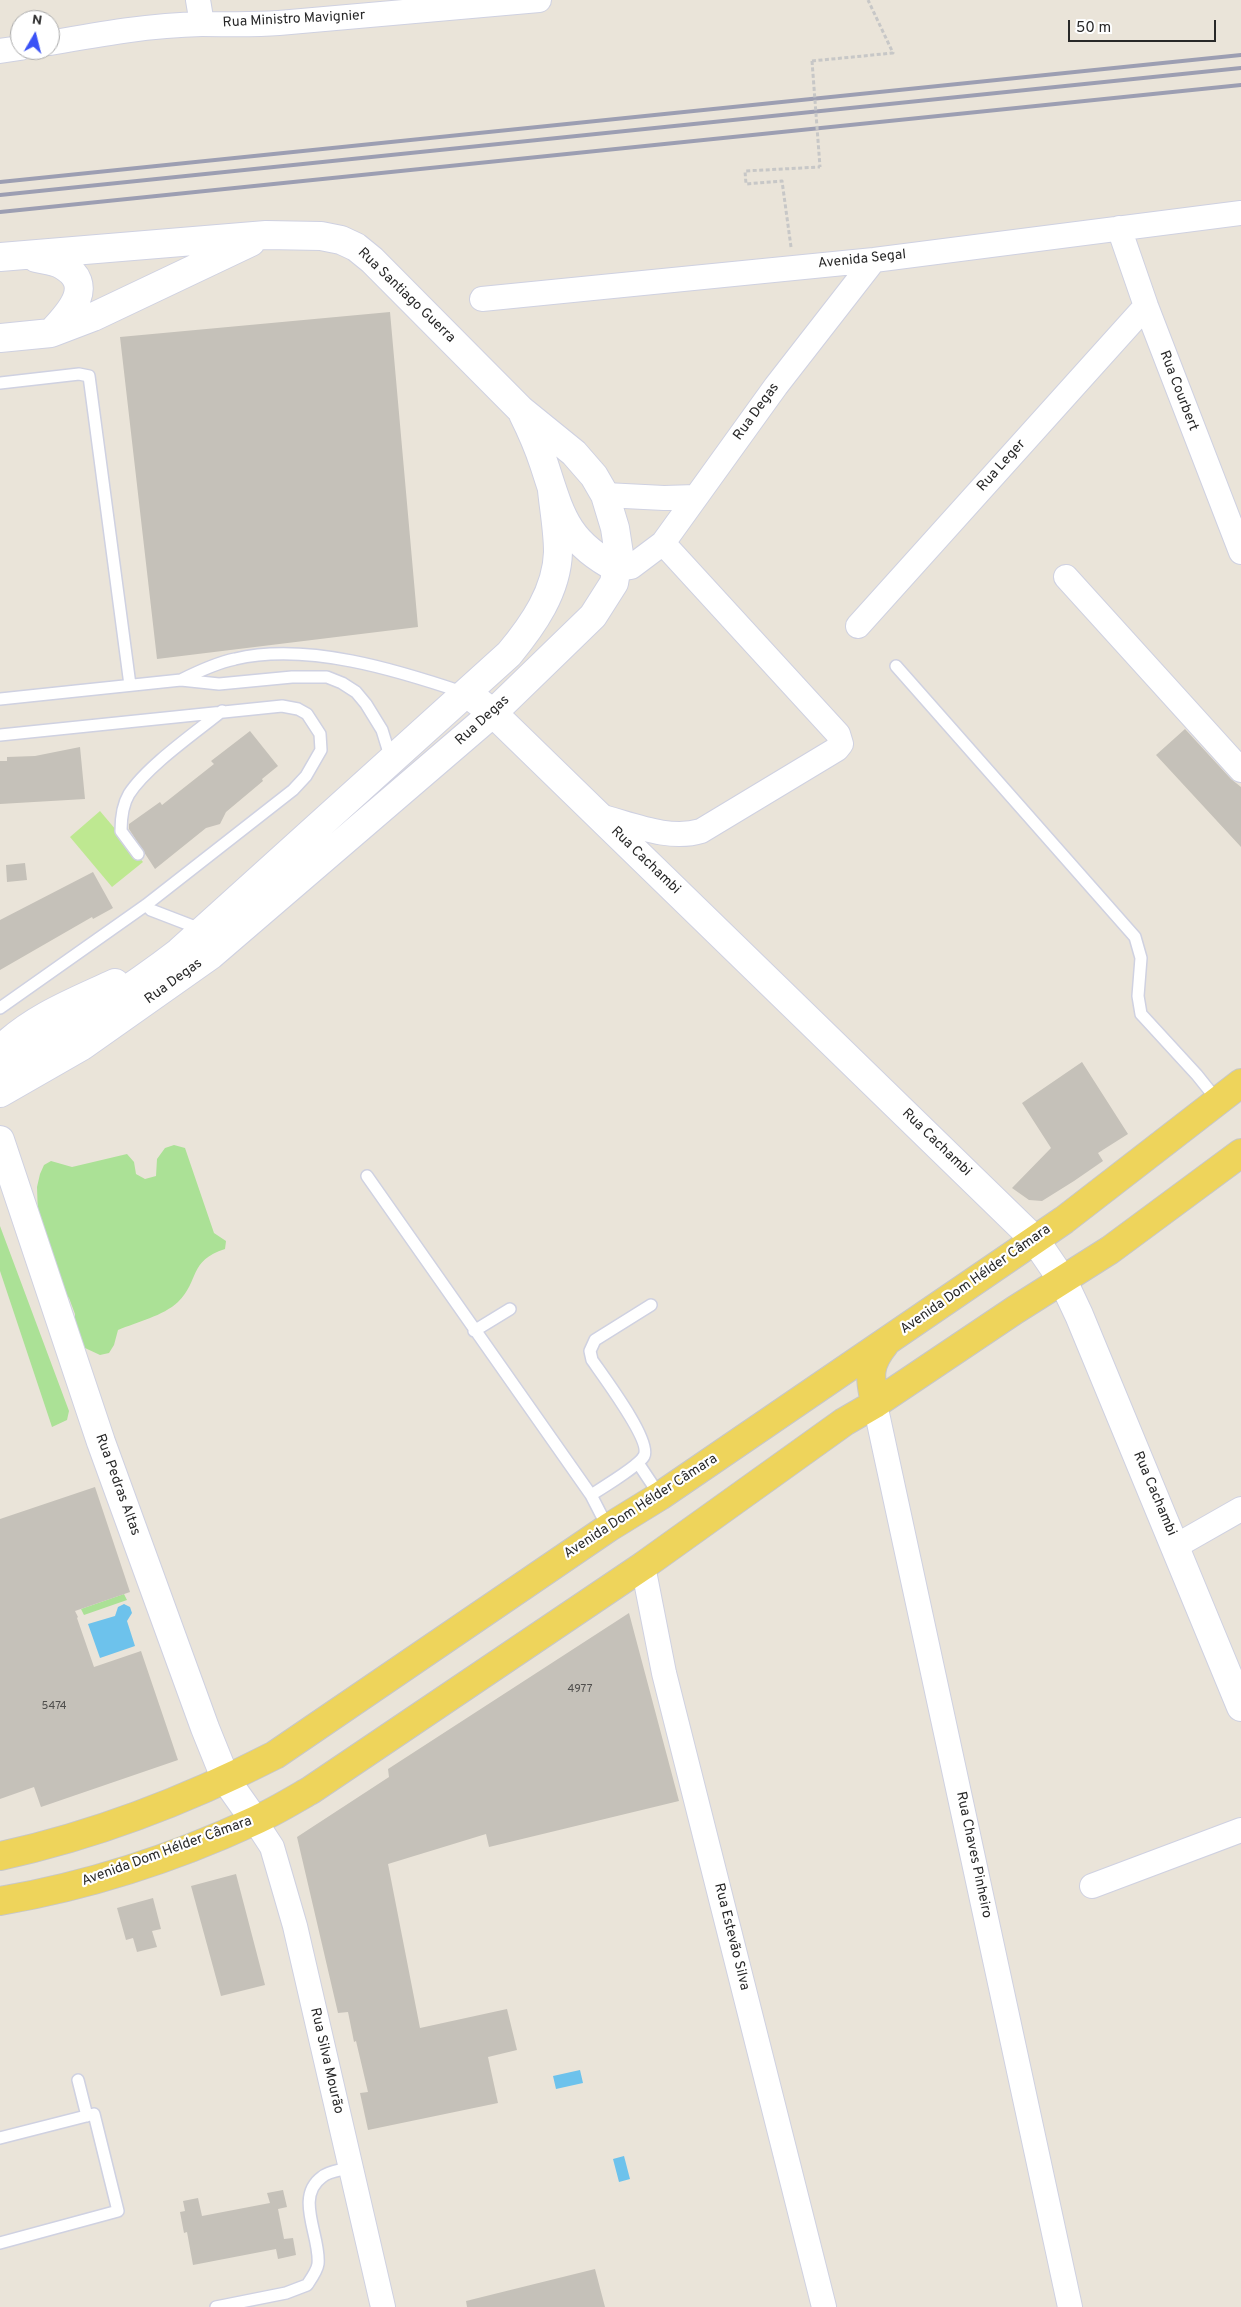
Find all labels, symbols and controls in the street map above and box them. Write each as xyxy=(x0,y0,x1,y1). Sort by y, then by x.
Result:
street label: Rua Ministro Mavignier xyxy=(222,8,366,32)
north arrow xyxy=(10,10,60,60)
scale bar xyxy=(1071,10,1218,42)
text: N xyxy=(31,12,43,30)
text: 50 m xyxy=(1076,19,1111,38)
street label: Rua Santiago Guerra xyxy=(354,245,458,347)
street label: Avenida Segal xyxy=(817,247,907,273)
street label: Rua Courbert xyxy=(1155,348,1201,434)
street label: Rua Degas xyxy=(731,380,783,444)
street label: Rua Leger xyxy=(974,436,1030,496)
street label: Rua Degas xyxy=(453,692,513,750)
street label: Rua Cachambi xyxy=(607,824,683,898)
street label: Rua Degas xyxy=(142,956,206,1008)
street label: Rua Cachambi xyxy=(898,1106,974,1180)
street label: Avenida Dom Hélder Câmara xyxy=(898,1222,1054,1338)
street label: Rua Pedras Altas xyxy=(91,1432,143,1538)
street label: Rua Cachambi xyxy=(1129,1449,1179,1539)
street label: Avenida Dom Hélder Câmara xyxy=(561,1451,721,1563)
house number: 4977 xyxy=(568,1683,592,1697)
house number: 5474 xyxy=(41,1700,67,1714)
street label: Rua Chaves Pinheiro xyxy=(951,1790,995,1920)
street label: Avenida Dom Hélder Câmara xyxy=(80,1813,254,1891)
street label: Rua Estevão Silva xyxy=(710,1882,752,1992)
street label: Rua Silva Mourão xyxy=(306,2006,346,2116)

